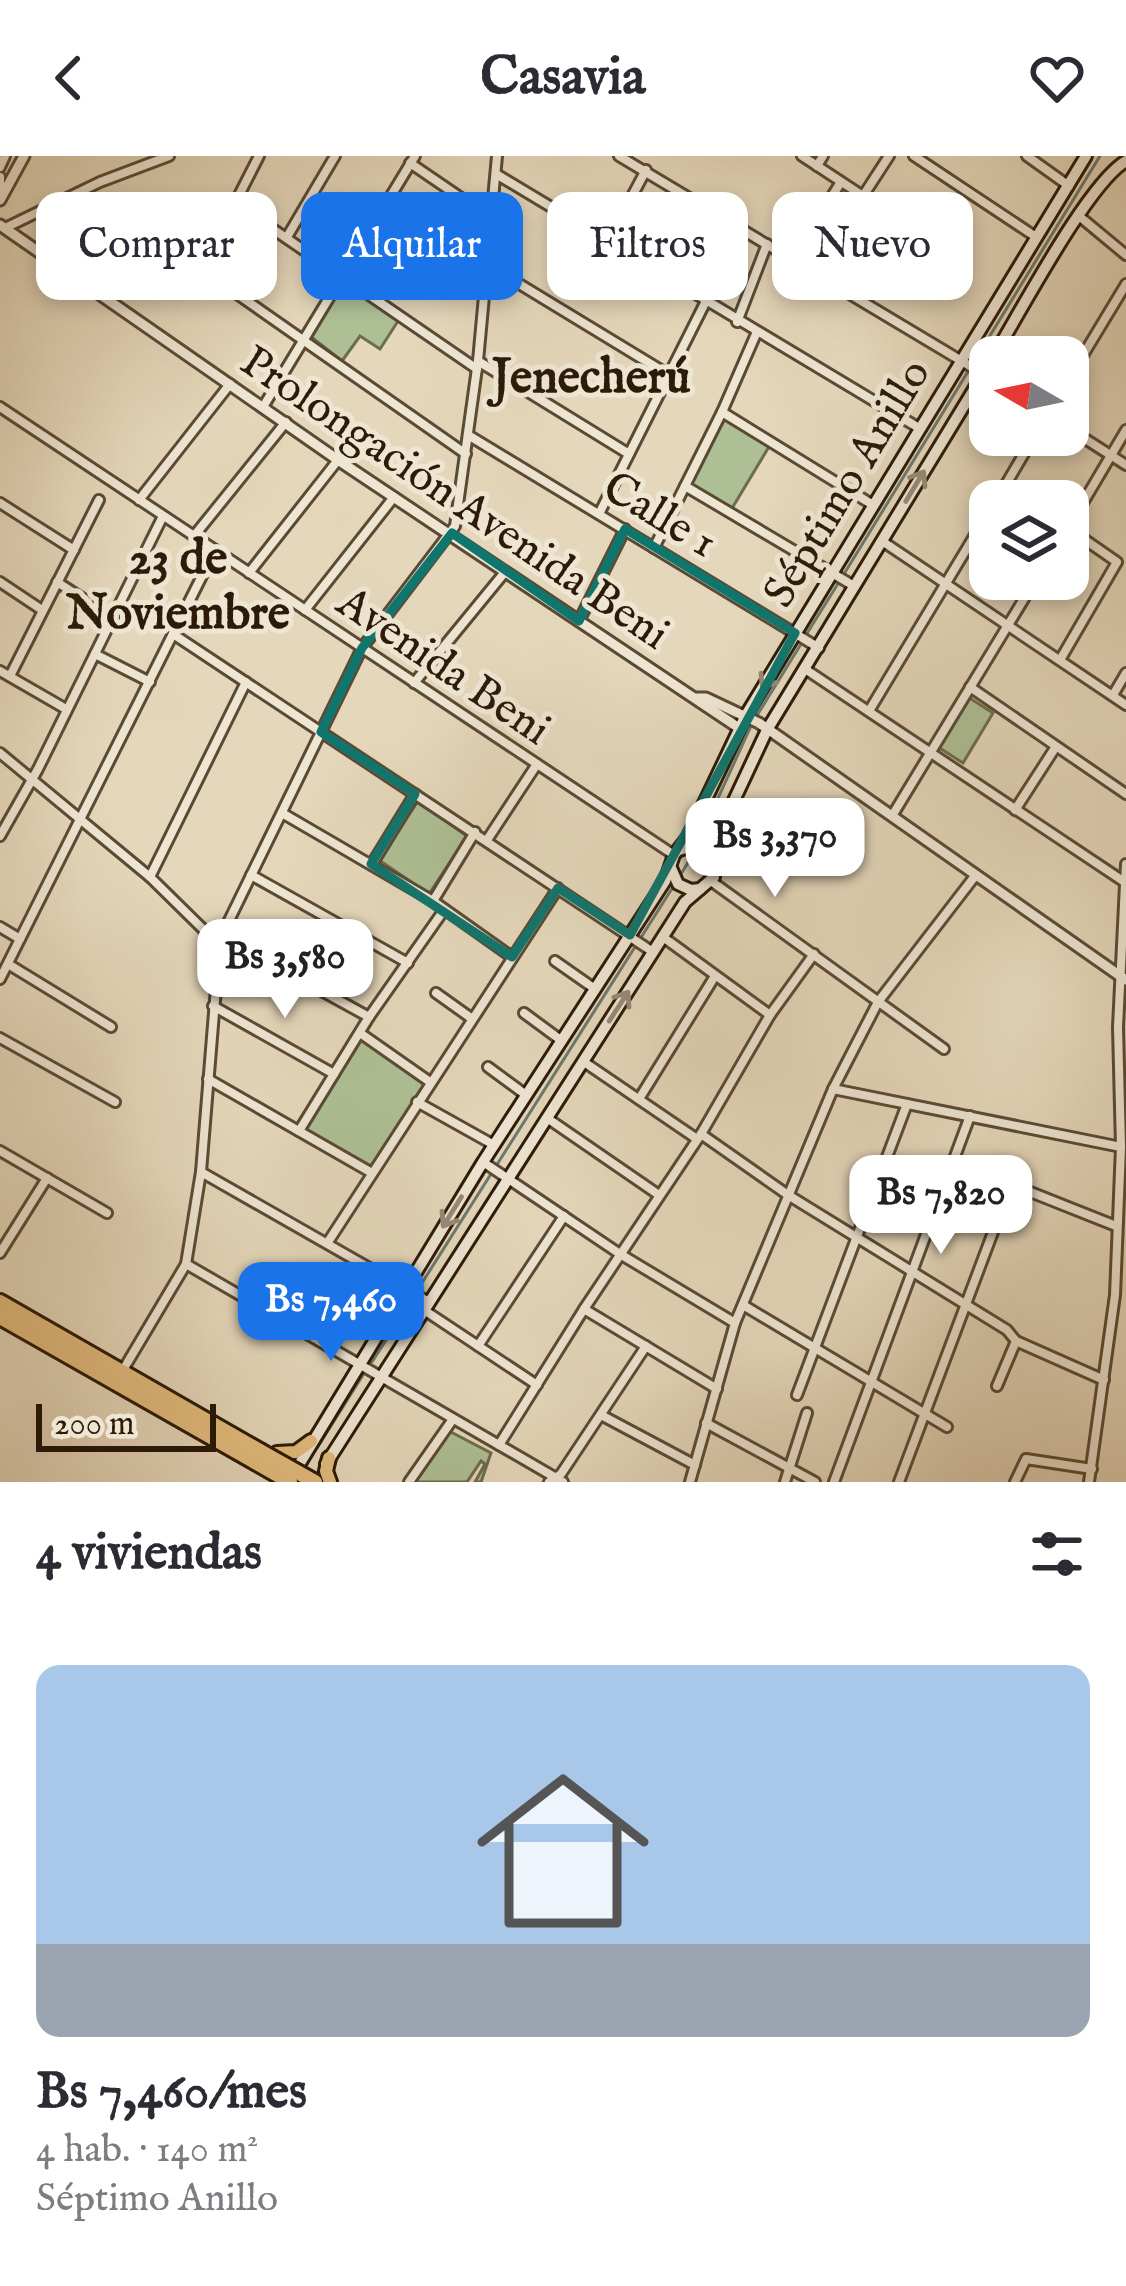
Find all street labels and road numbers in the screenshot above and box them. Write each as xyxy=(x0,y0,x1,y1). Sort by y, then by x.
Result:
street label: Prolongación Avenida Beni xyxy=(229,334,679,664)
street label: Séptimo Anillo xyxy=(752,349,944,618)
street label: Calle 1 xyxy=(592,460,727,572)
street label: Avenida Beni xyxy=(325,574,561,759)

